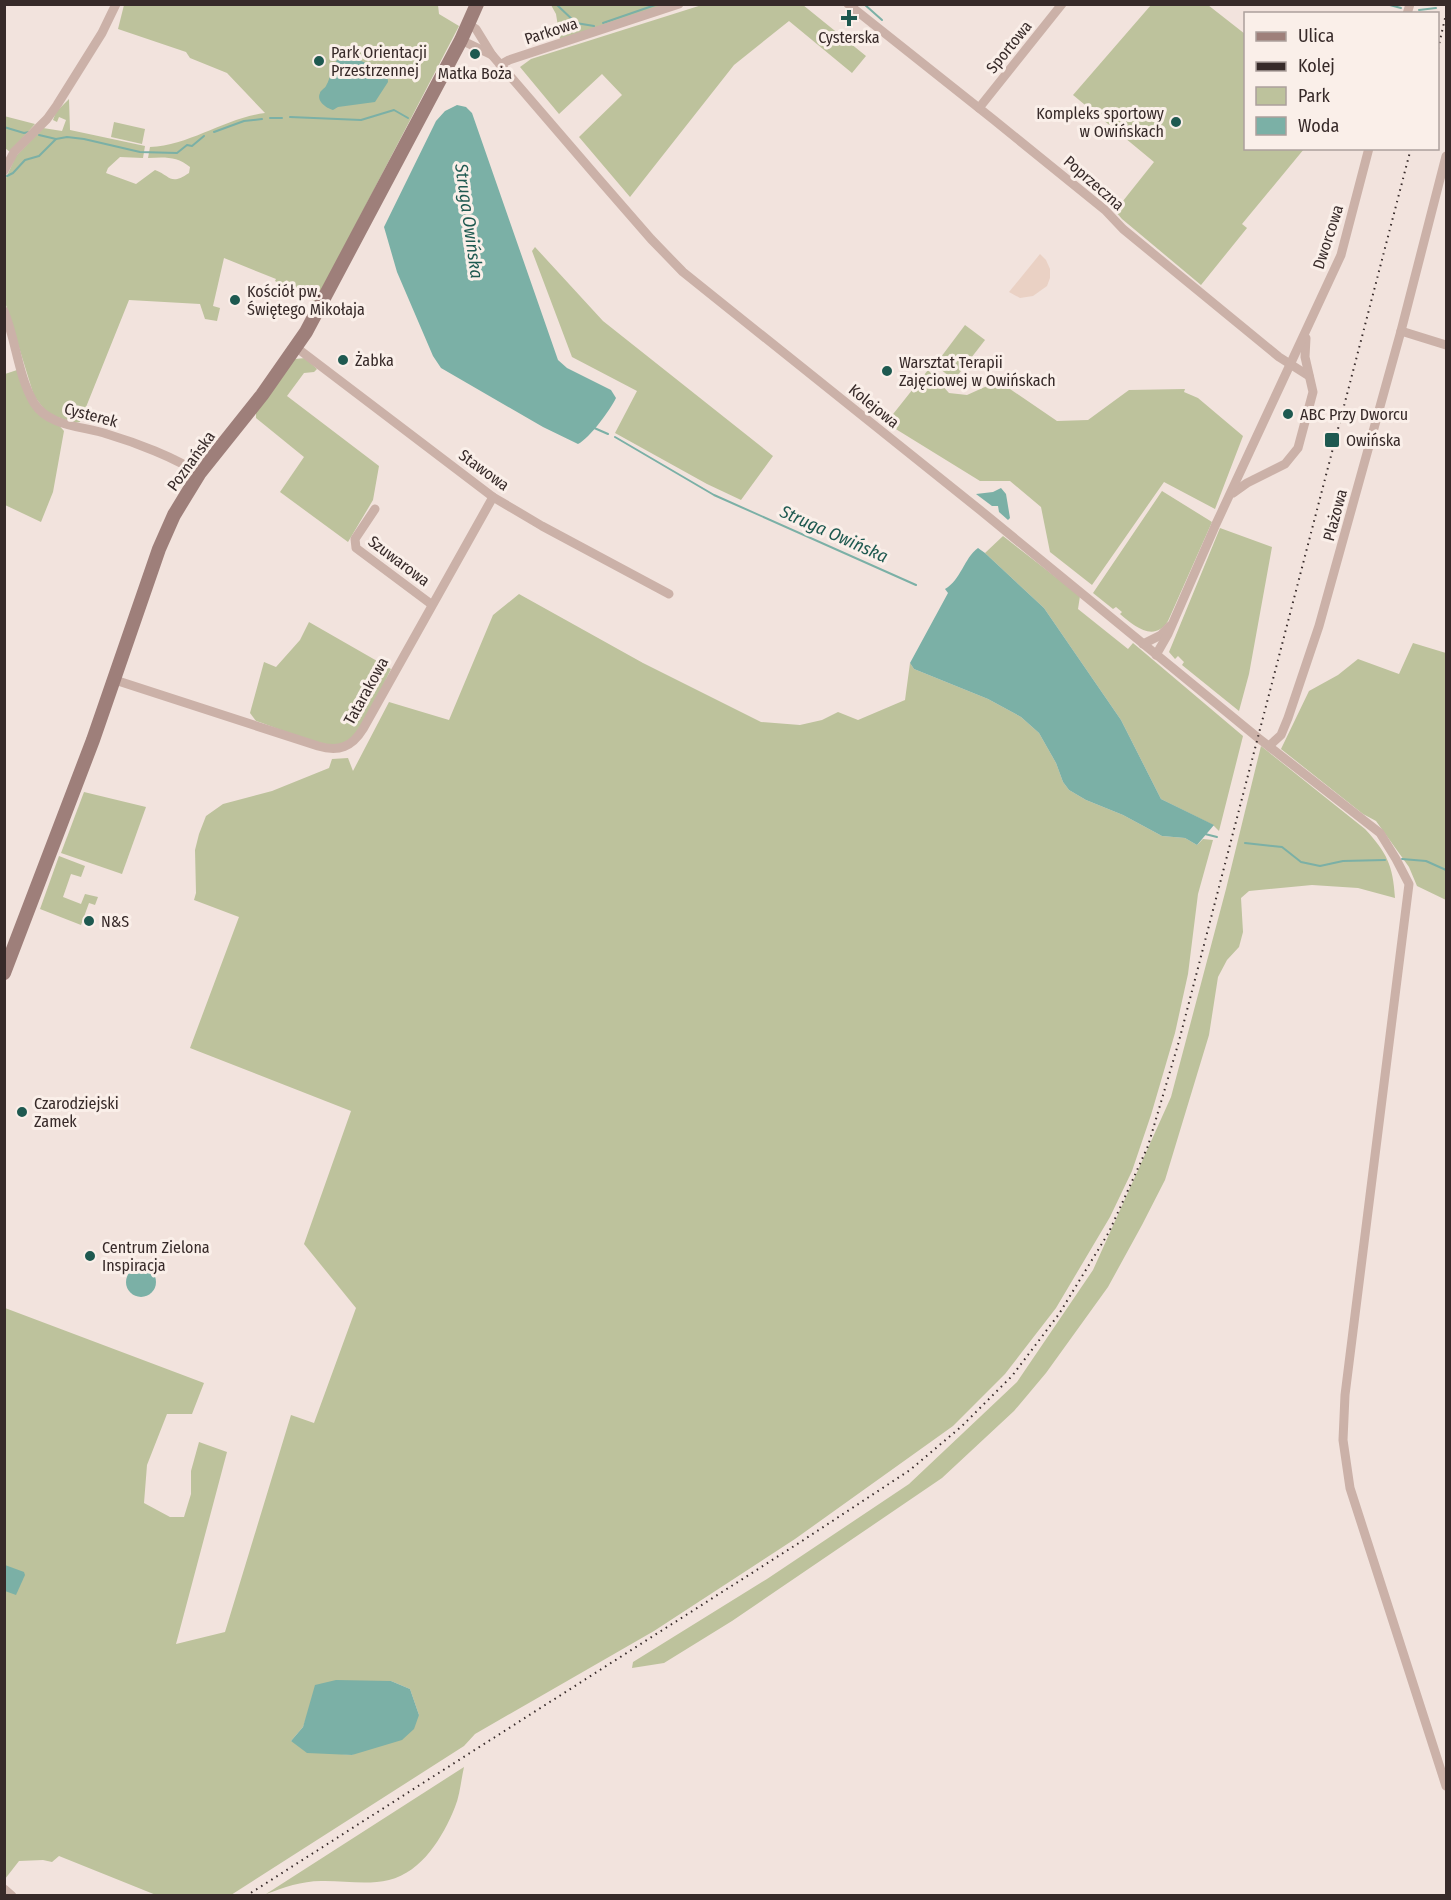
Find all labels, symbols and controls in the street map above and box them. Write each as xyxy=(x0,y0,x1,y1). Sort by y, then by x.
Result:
marker: Cysterska xyxy=(842,11,856,25)
legend xyxy=(1244,12,1439,150)
street label: Parkowa xyxy=(522,13,580,49)
street label: Sportowa xyxy=(982,17,1036,77)
text: Ulica xyxy=(1298,25,1334,47)
place label: Cysterska xyxy=(818,28,880,47)
place label: Park Orientacji Przestrzennej xyxy=(331,43,427,80)
marker: Matka Boża xyxy=(468,47,482,61)
marker: Park Orientacji Przestrzennej xyxy=(312,54,326,68)
text: Kolej xyxy=(1298,55,1335,77)
place label: Matka Boża xyxy=(438,64,512,83)
text: Park xyxy=(1298,85,1331,107)
place label: Kompleks sportowy w Owińskach xyxy=(1036,104,1165,141)
marker: Kompleks sportowy w Owińskach xyxy=(1169,115,1183,129)
text: Woda xyxy=(1298,115,1339,137)
street label: Poprzeczna xyxy=(1060,152,1128,214)
water label: Struga Owińska xyxy=(450,161,488,280)
street label: Dworcowa xyxy=(1309,202,1347,272)
place label: Kościół pw. Świętego Mikołaja xyxy=(247,282,365,319)
marker: Kościół pw. Świętego Mikołaja xyxy=(228,293,242,307)
place label: Żabka xyxy=(355,351,394,370)
marker: Żabka xyxy=(336,353,350,367)
place label: Warsztat Terapii Zajęciowej w Owińskach xyxy=(899,353,1056,390)
marker: Warsztat Terapii Zajęciowej w Owińskach xyxy=(880,364,894,378)
street label: Kolejowa xyxy=(845,380,903,432)
street label: Cysterek xyxy=(62,399,120,431)
place label: ABC Przy Dworcu xyxy=(1300,405,1408,424)
marker: ABC Przy Dworcu xyxy=(1281,407,1295,421)
street label: Poznańska xyxy=(163,427,219,495)
marker: Owińska xyxy=(1323,431,1341,449)
place label: Owińska xyxy=(1346,431,1401,450)
street label: Stawowa xyxy=(455,445,513,495)
street label: Plażowa xyxy=(1319,487,1351,543)
water label: Struga Owińska xyxy=(776,500,891,568)
street label: Szuwarowa xyxy=(364,532,434,590)
street label: Tatarakowa xyxy=(340,654,392,728)
place label: N&S xyxy=(101,912,129,931)
marker: N&S xyxy=(82,914,96,928)
place label: Czarodziejski Zamek xyxy=(34,1094,119,1131)
marker: Czarodziejski Zamek xyxy=(15,1105,29,1119)
place label: Centrum Zielona Inspiracja xyxy=(102,1238,210,1275)
marker: Centrum Zielona Inspiracja xyxy=(83,1249,97,1263)

